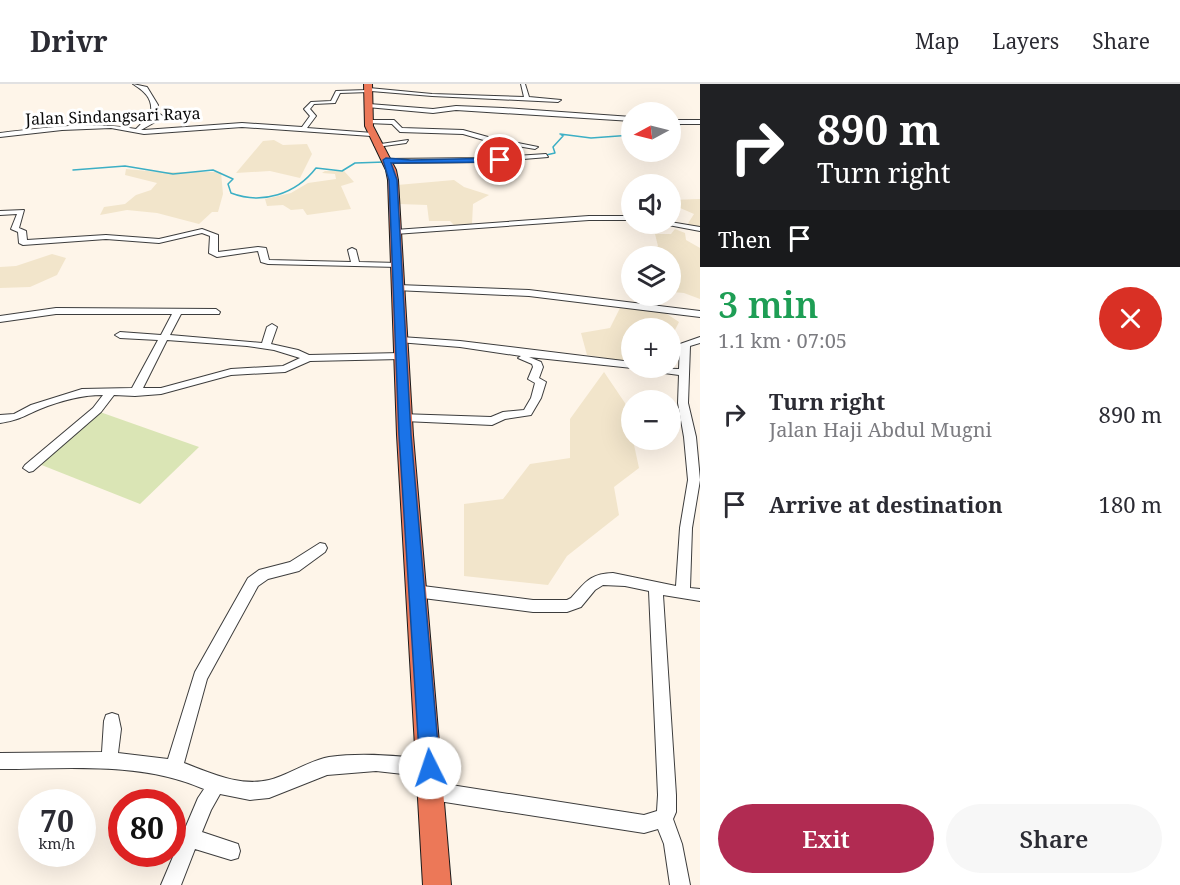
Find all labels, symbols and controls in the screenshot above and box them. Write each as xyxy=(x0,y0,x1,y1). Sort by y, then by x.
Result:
text: Drivr xyxy=(30,22,108,60)
text: Map xyxy=(915,27,959,55)
text: Layers xyxy=(992,27,1059,55)
text: Share xyxy=(1092,27,1150,55)
text: 890 m xyxy=(817,100,941,157)
street label: Jalan Sindangsari Raya xyxy=(24,102,201,130)
north arrow xyxy=(621,102,681,162)
map controls xyxy=(621,102,681,450)
icon: right xyxy=(718,108,796,186)
pin xyxy=(474,134,525,185)
icon: arrive xyxy=(483,143,516,176)
text: Turn right xyxy=(817,154,950,191)
button: sound xyxy=(621,174,681,234)
icon: arrive xyxy=(783,222,816,255)
text: Then xyxy=(718,224,771,254)
button: layers xyxy=(621,246,681,306)
text: 3 min xyxy=(718,280,819,329)
button: close xyxy=(1099,287,1162,350)
button: + xyxy=(621,318,681,378)
text: 1.1 km · 07:05 xyxy=(718,327,847,354)
text: Turn right xyxy=(769,386,885,416)
button: − xyxy=(621,390,681,450)
icon: right xyxy=(718,398,751,431)
text: 890 m xyxy=(1099,399,1162,429)
text: Jalan Haji Abdul Mugni xyxy=(769,416,992,443)
icon: arrive xyxy=(718,488,751,521)
text: Arrive at destination xyxy=(769,489,1003,519)
text: 180 m xyxy=(1099,489,1162,519)
position arrow xyxy=(398,736,462,800)
speed limit sign: 80 xyxy=(108,789,186,867)
text: 70 xyxy=(40,800,74,841)
button: Exit xyxy=(718,804,934,873)
button: Share xyxy=(946,804,1162,873)
text: km/h xyxy=(39,833,75,853)

